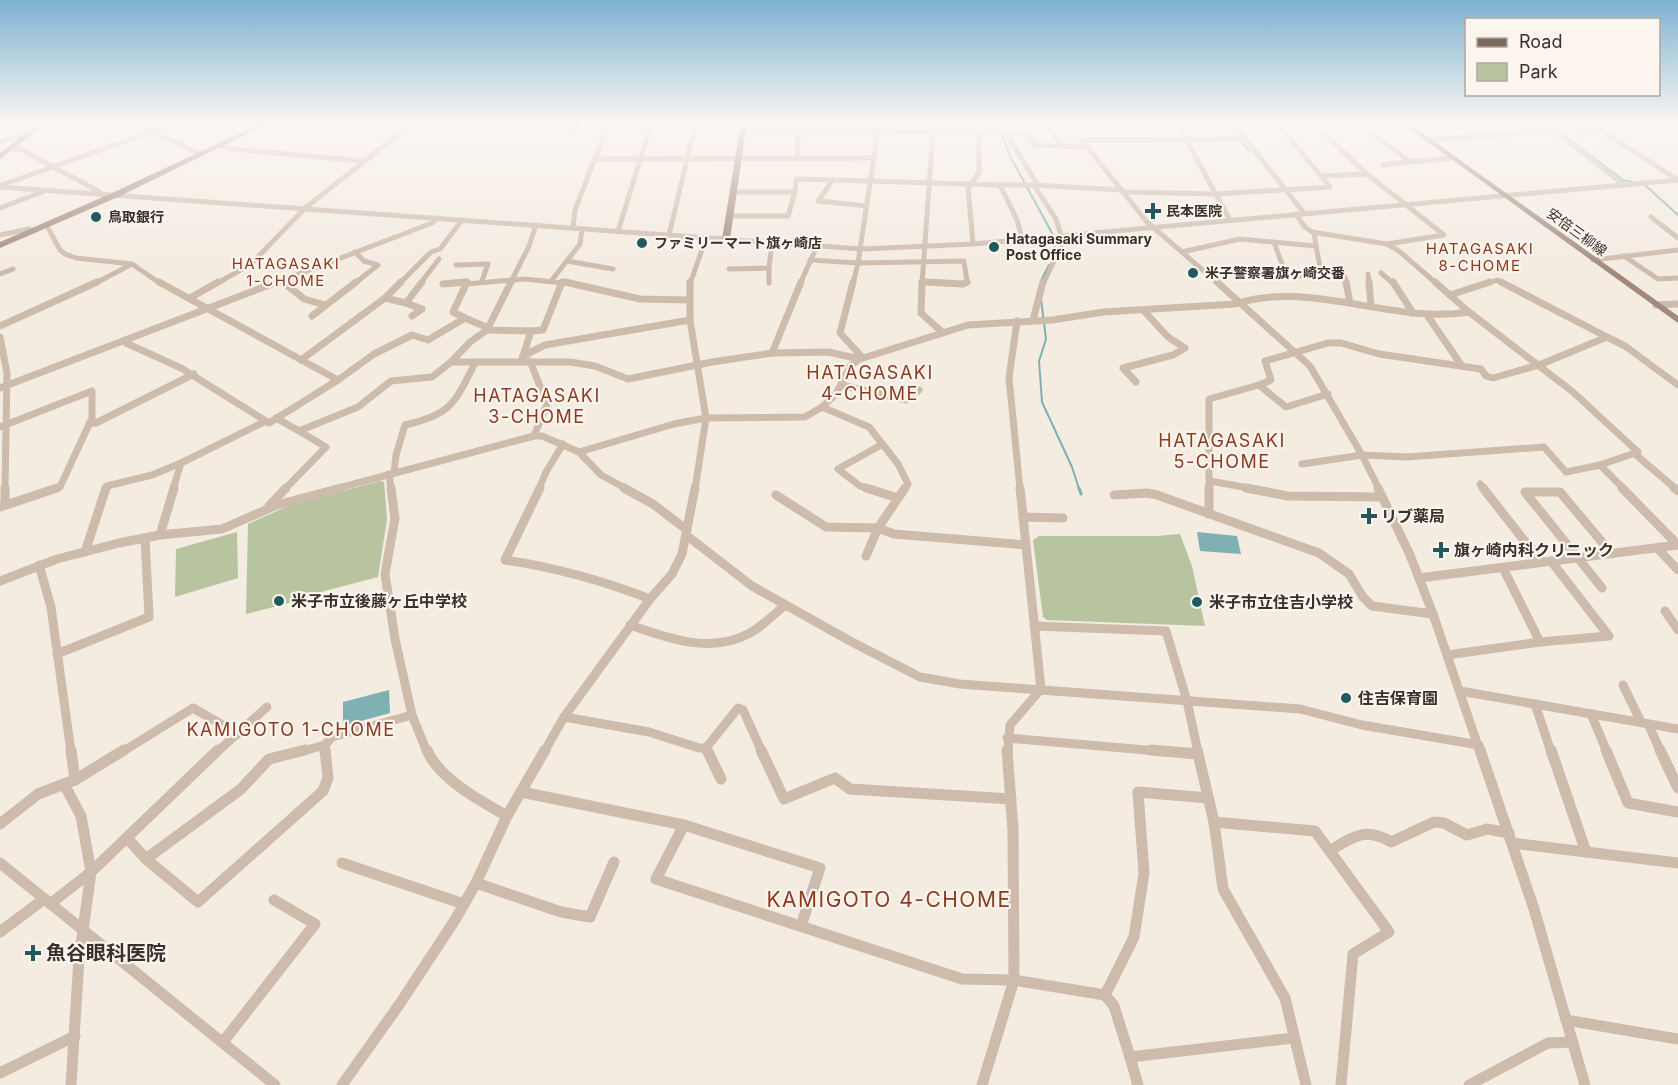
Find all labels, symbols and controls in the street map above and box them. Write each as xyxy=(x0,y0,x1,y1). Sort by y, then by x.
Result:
legend xyxy=(1465,18,1660,96)
text: Road xyxy=(1519,31,1562,52)
text: Park xyxy=(1519,61,1558,82)
marker: 民本医院 xyxy=(1144,202,1162,220)
place label: 民本医院 xyxy=(1166,202,1222,219)
street label: 安倍三柳線 xyxy=(1544,204,1611,259)
place label: 鳥取銀行 xyxy=(108,208,164,225)
marker: 鳥取銀行 xyxy=(89,210,103,224)
place label: Hatagasaki Summary Post Office xyxy=(1006,230,1153,263)
place label: ファミリーマート旗ヶ崎店 xyxy=(654,234,822,251)
marker: ファミリーマート旗ヶ崎店 xyxy=(635,236,649,250)
district label: HATAGASAKI 8-CHOME xyxy=(1426,239,1534,275)
marker: Hatagasaki Summary Post Office xyxy=(987,240,1001,254)
district label: HATAGASAKI 1-CHOME xyxy=(232,254,340,290)
place label: 米子警察署旗ヶ崎交番 xyxy=(1205,264,1345,281)
marker: 米子警察署旗ヶ崎交番 xyxy=(1186,266,1200,280)
district label: HATAGASAKI 4-CHOME xyxy=(806,362,934,404)
district label: HATAGASAKI 3-CHOME xyxy=(473,385,601,427)
district label: HATAGASAKI 5-CHOME xyxy=(1158,430,1286,472)
place label: リブ薬局 xyxy=(1381,506,1445,526)
marker: リブ薬局 xyxy=(1362,509,1376,523)
place label: 旗ヶ崎内科クリニック xyxy=(1454,540,1614,560)
marker: 旗ヶ崎内科クリニック xyxy=(1432,541,1450,559)
place label: 米子市立後藤ヶ丘中学校 xyxy=(291,591,467,611)
place label: 米子市立住吉小学校 xyxy=(1209,592,1353,612)
marker: 米子市立後藤ヶ丘中学校 xyxy=(272,594,286,608)
marker: 米子市立住吉小学校 xyxy=(1190,595,1204,609)
place label: 住吉保育園 xyxy=(1357,688,1438,708)
marker: 住吉保育園 xyxy=(1339,691,1353,705)
district label: KAMIGOTO 1-CHOME xyxy=(186,719,396,740)
district label: KAMIGOTO 4-CHOME xyxy=(766,887,1012,912)
place label: 魚谷眼科医院 xyxy=(46,941,166,965)
marker: 魚谷眼科医院 xyxy=(24,944,42,962)

